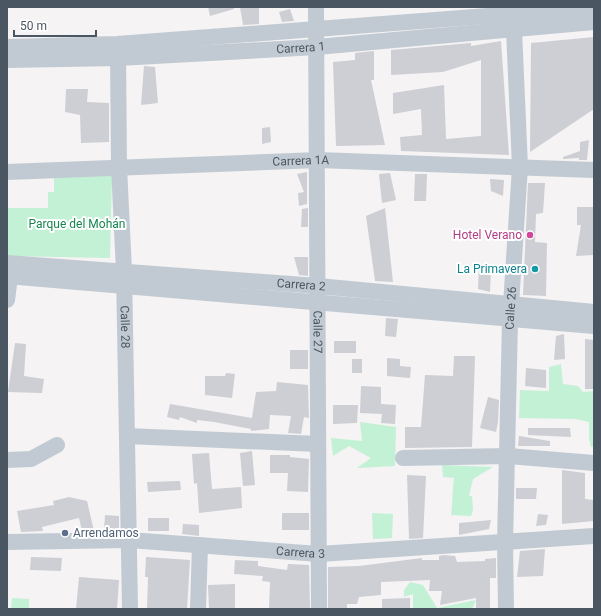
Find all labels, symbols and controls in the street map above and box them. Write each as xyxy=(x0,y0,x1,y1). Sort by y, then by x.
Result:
scale bar xyxy=(14,12,96,38)
text: 50 m xyxy=(20,19,47,33)
street label: Carrera 1 xyxy=(276,39,326,56)
street label: Carrera 1A xyxy=(272,153,330,169)
park label: Parque del Mohán xyxy=(29,217,125,231)
place label: Hotel Verano xyxy=(453,228,522,242)
marker: Hotel Verano xyxy=(525,230,535,240)
place label: La Primavera xyxy=(457,262,527,276)
marker: La Primavera xyxy=(530,264,540,274)
street label: Carrera 2 xyxy=(276,276,326,294)
street label: Calle 26 xyxy=(503,286,519,330)
street label: Calle 28 xyxy=(118,305,132,349)
street label: Calle 27 xyxy=(311,310,325,354)
place label: Arrendamos xyxy=(73,526,139,540)
marker: Arrendamos xyxy=(60,528,70,538)
street label: Carrera 3 xyxy=(276,544,325,561)

